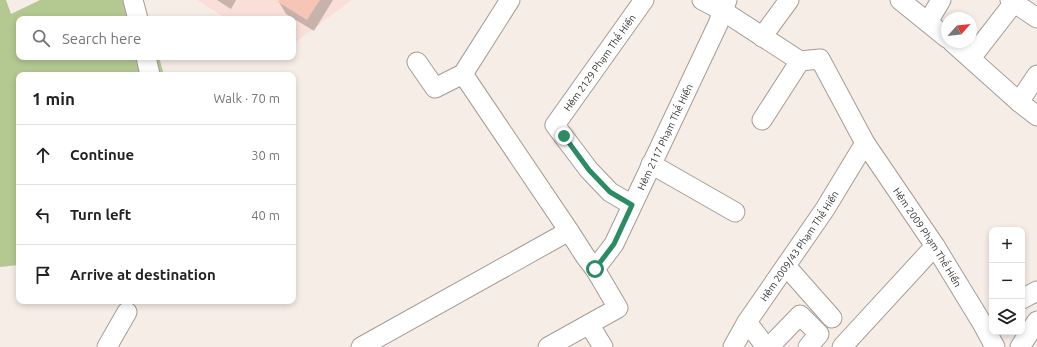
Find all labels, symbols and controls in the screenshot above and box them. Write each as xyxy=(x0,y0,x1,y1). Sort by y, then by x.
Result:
street label: Hẻm 2129 Phạm Thế Hiển xyxy=(561,12,638,113)
north arrow xyxy=(941,12,977,48)
search box xyxy=(16,16,296,60)
icon: search xyxy=(30,27,52,49)
text: Search here xyxy=(62,30,141,47)
street label: Hẻm 2117 Phạm Thế Hiển xyxy=(635,82,694,192)
text: 1 min xyxy=(32,89,75,108)
text: Walk · 70 m xyxy=(214,91,280,105)
route end xyxy=(555,127,573,145)
icon: ahead xyxy=(32,144,54,166)
text: Continue xyxy=(70,146,134,163)
text: 30 m xyxy=(251,148,280,162)
street label: Hẻm 2009 Phạm Thế Hiển xyxy=(891,185,964,289)
street label: Hẻm 2009/43 Phạm Thế Hiển xyxy=(758,189,840,303)
icon: left xyxy=(32,204,54,226)
text: Turn left xyxy=(70,206,131,223)
text: 40 m xyxy=(251,208,280,222)
map controls xyxy=(989,227,1025,335)
button: + xyxy=(989,227,1025,263)
route start xyxy=(586,260,604,278)
button: − xyxy=(989,263,1025,299)
icon: arrive xyxy=(32,264,54,286)
text: Arrive at destination xyxy=(70,266,216,283)
button: layers xyxy=(989,299,1025,335)

